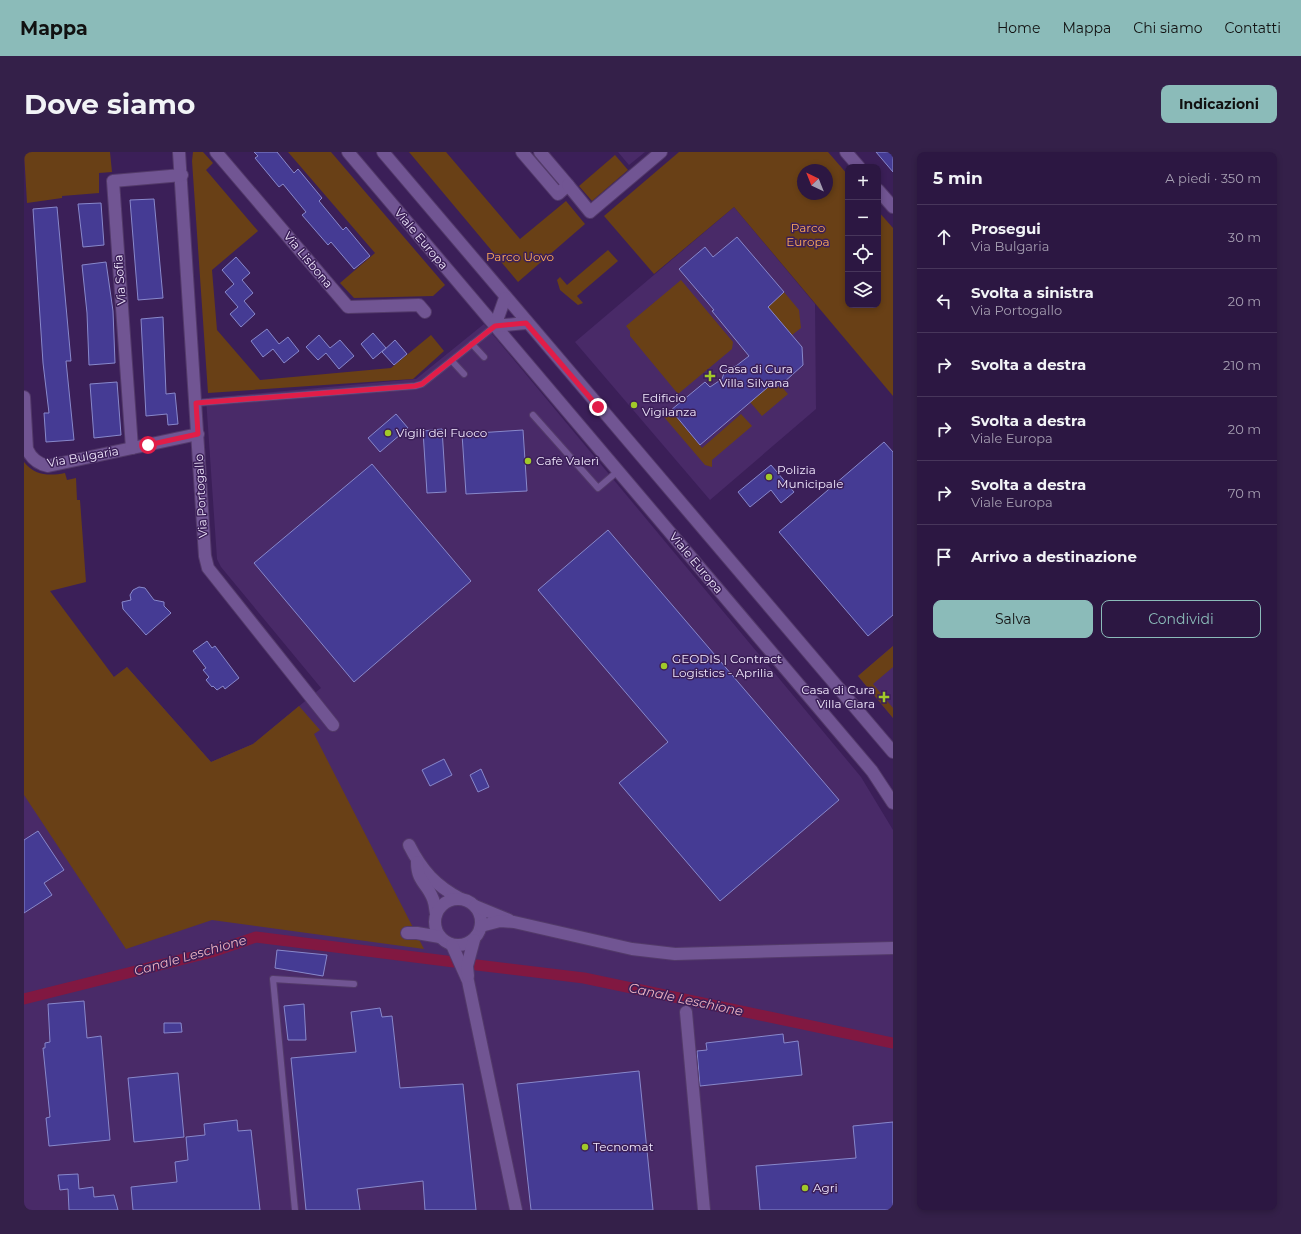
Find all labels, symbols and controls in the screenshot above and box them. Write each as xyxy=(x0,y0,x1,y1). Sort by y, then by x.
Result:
text: Mappa xyxy=(20,17,88,40)
text: Home xyxy=(997,19,1040,37)
text: Mappa xyxy=(1062,19,1111,37)
text: Chi siamo xyxy=(1133,19,1203,37)
text: Contatti xyxy=(1225,19,1281,37)
button: Indicazioni xyxy=(1161,85,1277,123)
text: Dove siamo xyxy=(24,87,195,121)
north arrow xyxy=(797,164,833,200)
map controls xyxy=(845,164,881,308)
button: + xyxy=(845,164,881,200)
text: 5 min xyxy=(933,168,983,188)
text: A piedi · 350 m xyxy=(1165,170,1261,186)
button: − xyxy=(845,200,881,236)
street label: Viale Europa xyxy=(391,205,451,272)
text: Prosegui xyxy=(971,219,1041,238)
park label: Parco Europa xyxy=(786,220,830,249)
icon: ahead xyxy=(933,226,955,248)
street label: Via Lisbona xyxy=(281,229,336,291)
text: 30 m xyxy=(1228,229,1261,245)
button: locate xyxy=(845,236,881,272)
text: Via Bulgaria xyxy=(971,238,1049,254)
park label: Parco Uovo xyxy=(486,249,554,264)
street label: Via Sofia xyxy=(110,254,129,306)
button: layers xyxy=(845,272,881,308)
text: Svolta a sinistra xyxy=(971,283,1094,302)
icon: left xyxy=(933,290,955,312)
text: 20 m xyxy=(1228,293,1261,309)
text: Via Portogallo xyxy=(971,302,1062,318)
icon: right xyxy=(933,354,955,376)
text: Svolta a destra xyxy=(971,355,1086,374)
text: 210 m xyxy=(1223,357,1261,373)
place label: Casa di Cura Villa Silvana xyxy=(719,361,793,390)
marker: Casa di Cura Villa Silvana xyxy=(704,370,716,382)
place label: Edificio Vigilanza xyxy=(642,390,696,419)
route end xyxy=(589,398,607,416)
marker: Edificio Vigilanza xyxy=(629,400,639,410)
text: Svolta a destra xyxy=(971,411,1086,430)
icon: right xyxy=(933,418,955,440)
text: 20 m xyxy=(1228,421,1261,437)
place label: Vigili del Fuoco xyxy=(396,425,487,440)
marker: Vigili del Fuoco xyxy=(383,428,393,438)
text: Viale Europa xyxy=(971,430,1053,446)
route start xyxy=(139,436,157,454)
street label: Via Bulgaria xyxy=(46,443,120,470)
place label: Cafè Valerì xyxy=(536,453,599,468)
street label: Via Portogallo xyxy=(191,454,210,538)
marker: Cafè Valerì xyxy=(523,456,533,466)
place label: Polizia Municipale xyxy=(777,462,843,491)
marker: Polizia Municipale xyxy=(764,472,774,482)
text: Svolta a destra xyxy=(971,475,1086,494)
icon: right xyxy=(933,482,955,504)
text: 70 m xyxy=(1228,485,1261,501)
text: Viale Europa xyxy=(971,494,1053,510)
street label: Viale Europa xyxy=(666,529,726,596)
icon: arrive xyxy=(933,546,955,568)
text: Arrivo a destinazione xyxy=(971,547,1137,566)
button: Salva xyxy=(933,600,1093,638)
button: Condividi xyxy=(1101,600,1261,638)
place label: GEODIS | Contract Logistics - Aprilia xyxy=(672,651,782,680)
marker: GEODIS | Contract Logistics - Aprilia xyxy=(659,661,669,671)
place label: Casa di Cura Villa Clara xyxy=(801,682,875,711)
marker: Casa di Cura Villa Clara xyxy=(878,691,890,703)
water label: Canale Leschione xyxy=(132,931,248,979)
water label: Canale Leschione xyxy=(627,979,745,1019)
place label: Tecnomat xyxy=(593,1139,654,1154)
marker: Tecnomat xyxy=(580,1142,590,1152)
place label: Agri xyxy=(813,1180,838,1195)
marker: Agri xyxy=(800,1183,810,1193)

